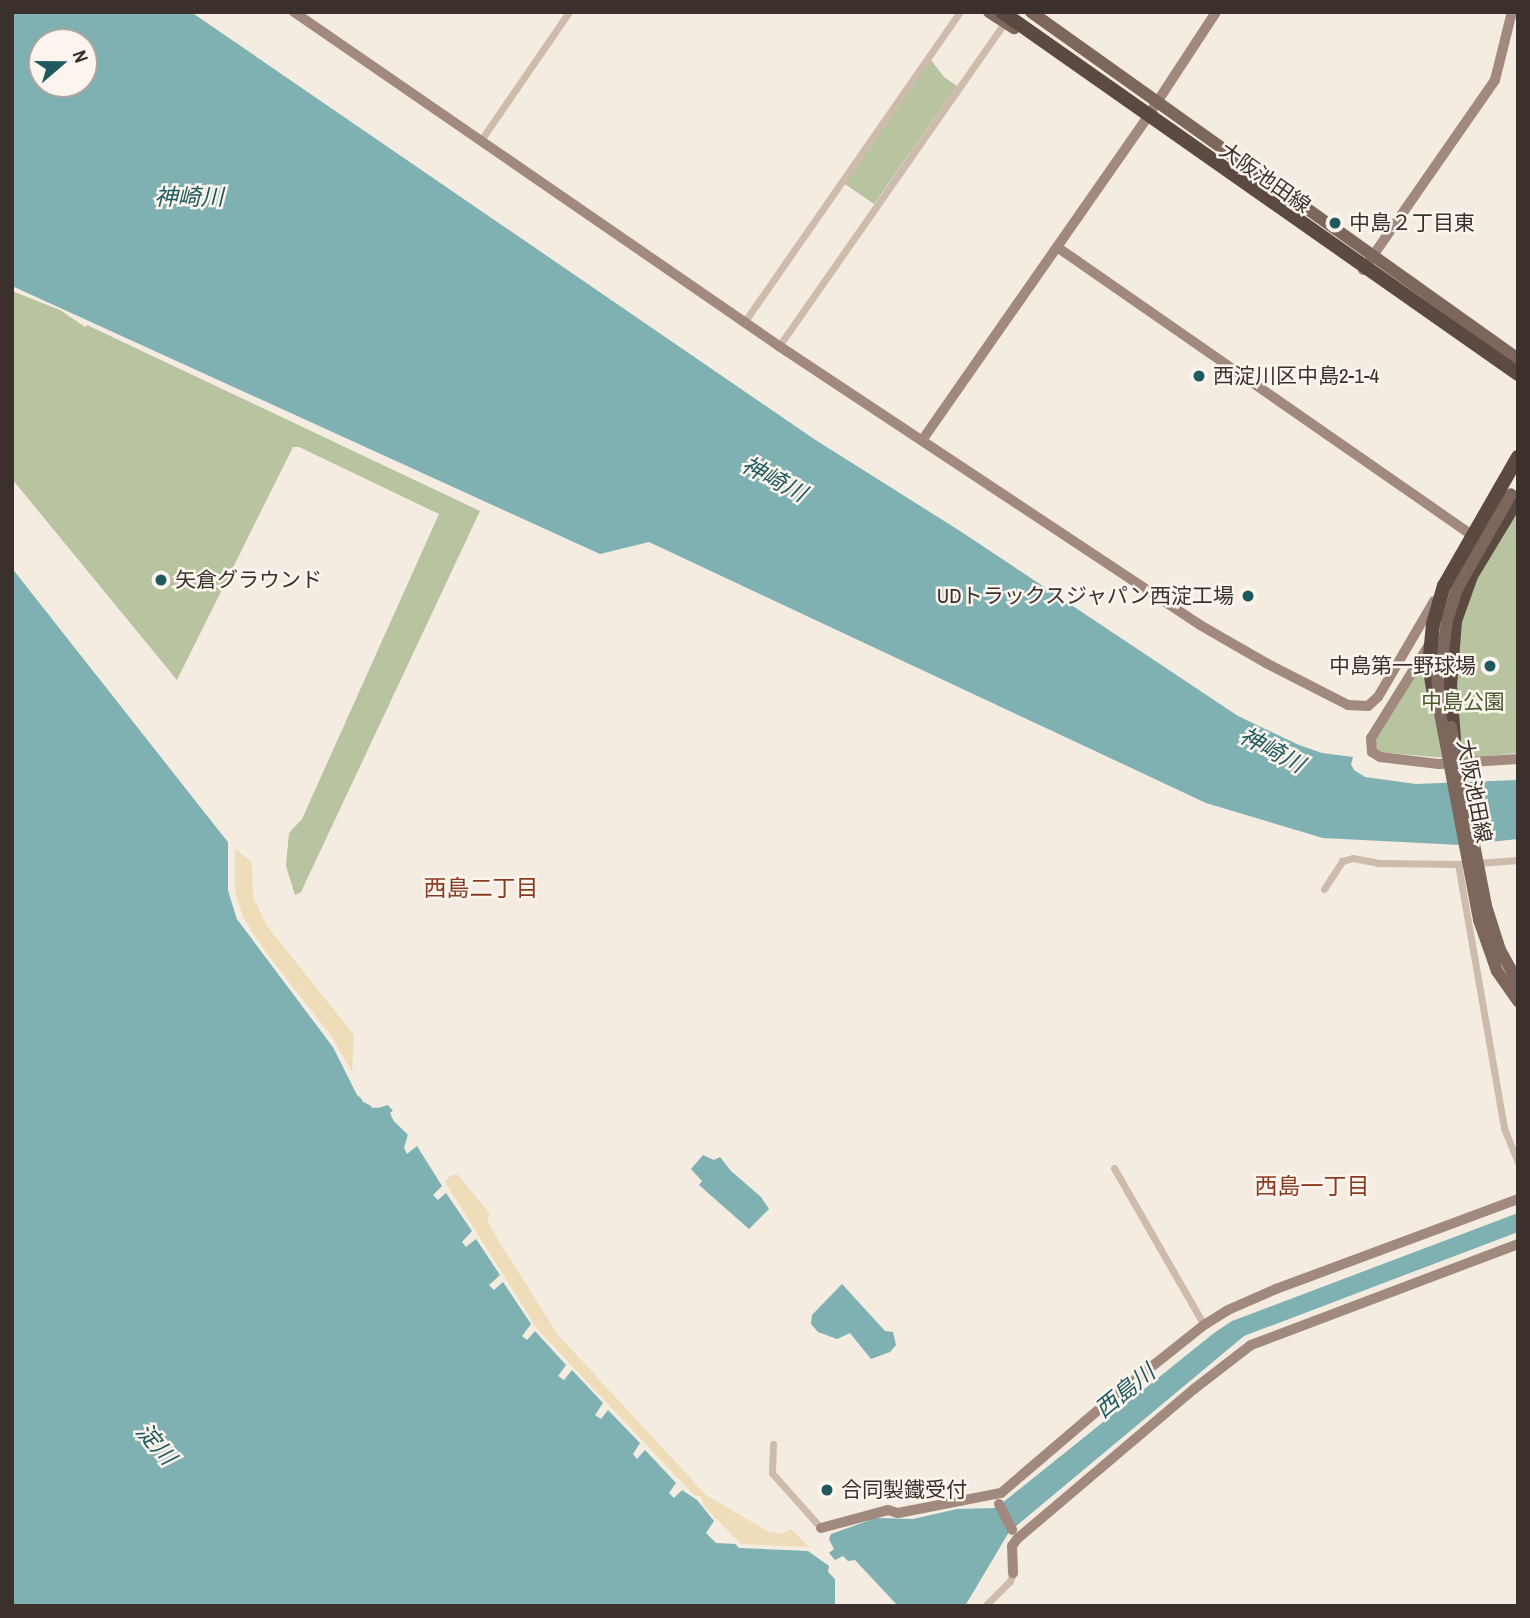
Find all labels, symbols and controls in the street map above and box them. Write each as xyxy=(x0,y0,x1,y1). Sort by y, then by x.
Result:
north arrow xyxy=(28,28,98,98)
text: N xyxy=(67,47,95,66)
street label: 大阪池田線 xyxy=(1215,138,1315,218)
water label: 神崎川 xyxy=(155,183,223,211)
place label: 中島２丁目東 xyxy=(1349,210,1475,236)
marker: 中島２丁目東 xyxy=(1327,215,1343,231)
place label: 西淀川区中島2-1-4 xyxy=(1213,363,1379,389)
marker: 西淀川区中島2-1-4 xyxy=(1191,368,1207,384)
water label: 神崎川 xyxy=(737,451,811,507)
place label: 矢倉グラウンド xyxy=(175,567,322,593)
marker: 矢倉グラウンド xyxy=(153,572,169,588)
place label: UDトラックスジャパン西淀工場 xyxy=(936,583,1234,609)
marker: UDトラックスジャパン西淀工場 xyxy=(1240,588,1256,604)
place label: 中島第一野球場 xyxy=(1329,653,1476,679)
marker: 中島第一野球場 xyxy=(1482,658,1498,674)
park label: 中島公園 xyxy=(1421,689,1505,715)
water label: 神崎川 xyxy=(1235,722,1309,778)
street label: 大阪池田線 xyxy=(1452,737,1496,845)
district label: 西島二丁目 xyxy=(424,874,538,902)
district label: 西島一丁目 xyxy=(1255,1172,1369,1200)
water label: 西島川 xyxy=(1090,1359,1160,1423)
water label: 淀川 xyxy=(130,1418,182,1470)
place label: 合同製鐵受付 xyxy=(841,1477,967,1503)
marker: 合同製鐵受付 xyxy=(819,1482,835,1498)

